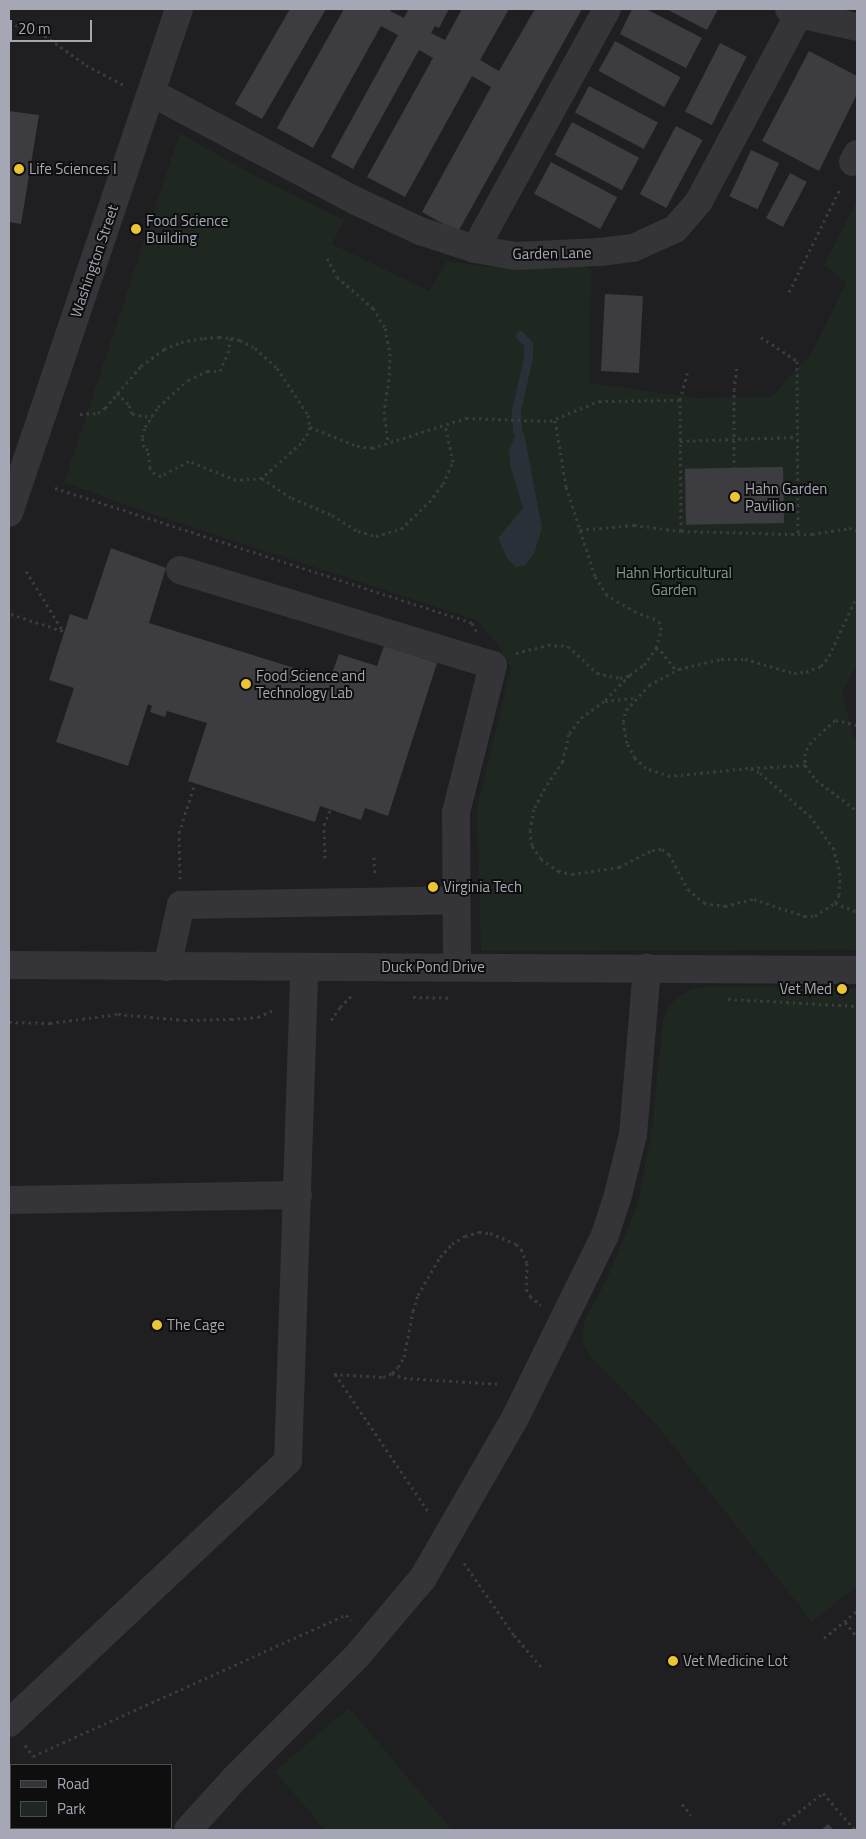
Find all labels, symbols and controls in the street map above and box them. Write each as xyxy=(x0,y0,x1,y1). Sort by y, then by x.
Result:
scale bar xyxy=(12,10,95,42)
text: 20 m xyxy=(18,17,51,40)
place label: Life Sciences I xyxy=(29,160,117,178)
marker: Life Sciences I xyxy=(13,163,25,175)
street label: Washington Street xyxy=(66,202,122,320)
place label: Food Science Building xyxy=(146,211,228,246)
marker: Food Science Building xyxy=(130,223,142,235)
street label: Garden Lane xyxy=(512,243,592,263)
place label: Hahn Garden Pavilion xyxy=(745,479,827,514)
marker: Hahn Garden Pavilion xyxy=(729,491,741,503)
park label: Hahn Horticultural Garden xyxy=(616,563,732,598)
place label: Food Science and Technology Lab xyxy=(256,666,365,701)
marker: Food Science and Technology Lab xyxy=(240,678,252,690)
place label: Virginia Tech xyxy=(443,878,522,896)
marker: Virginia Tech xyxy=(427,881,439,893)
street label: Duck Pond Drive xyxy=(381,958,485,976)
place label: Vet Med xyxy=(780,980,832,998)
marker: Vet Med xyxy=(836,983,848,995)
place label: The Cage xyxy=(167,1316,225,1334)
marker: The Cage xyxy=(151,1319,163,1331)
place label: Vet Medicine Lot xyxy=(683,1652,788,1670)
marker: Vet Medicine Lot xyxy=(667,1655,679,1667)
legend xyxy=(10,1764,172,1829)
text: Road xyxy=(57,1772,89,1795)
text: Park xyxy=(57,1797,86,1820)

